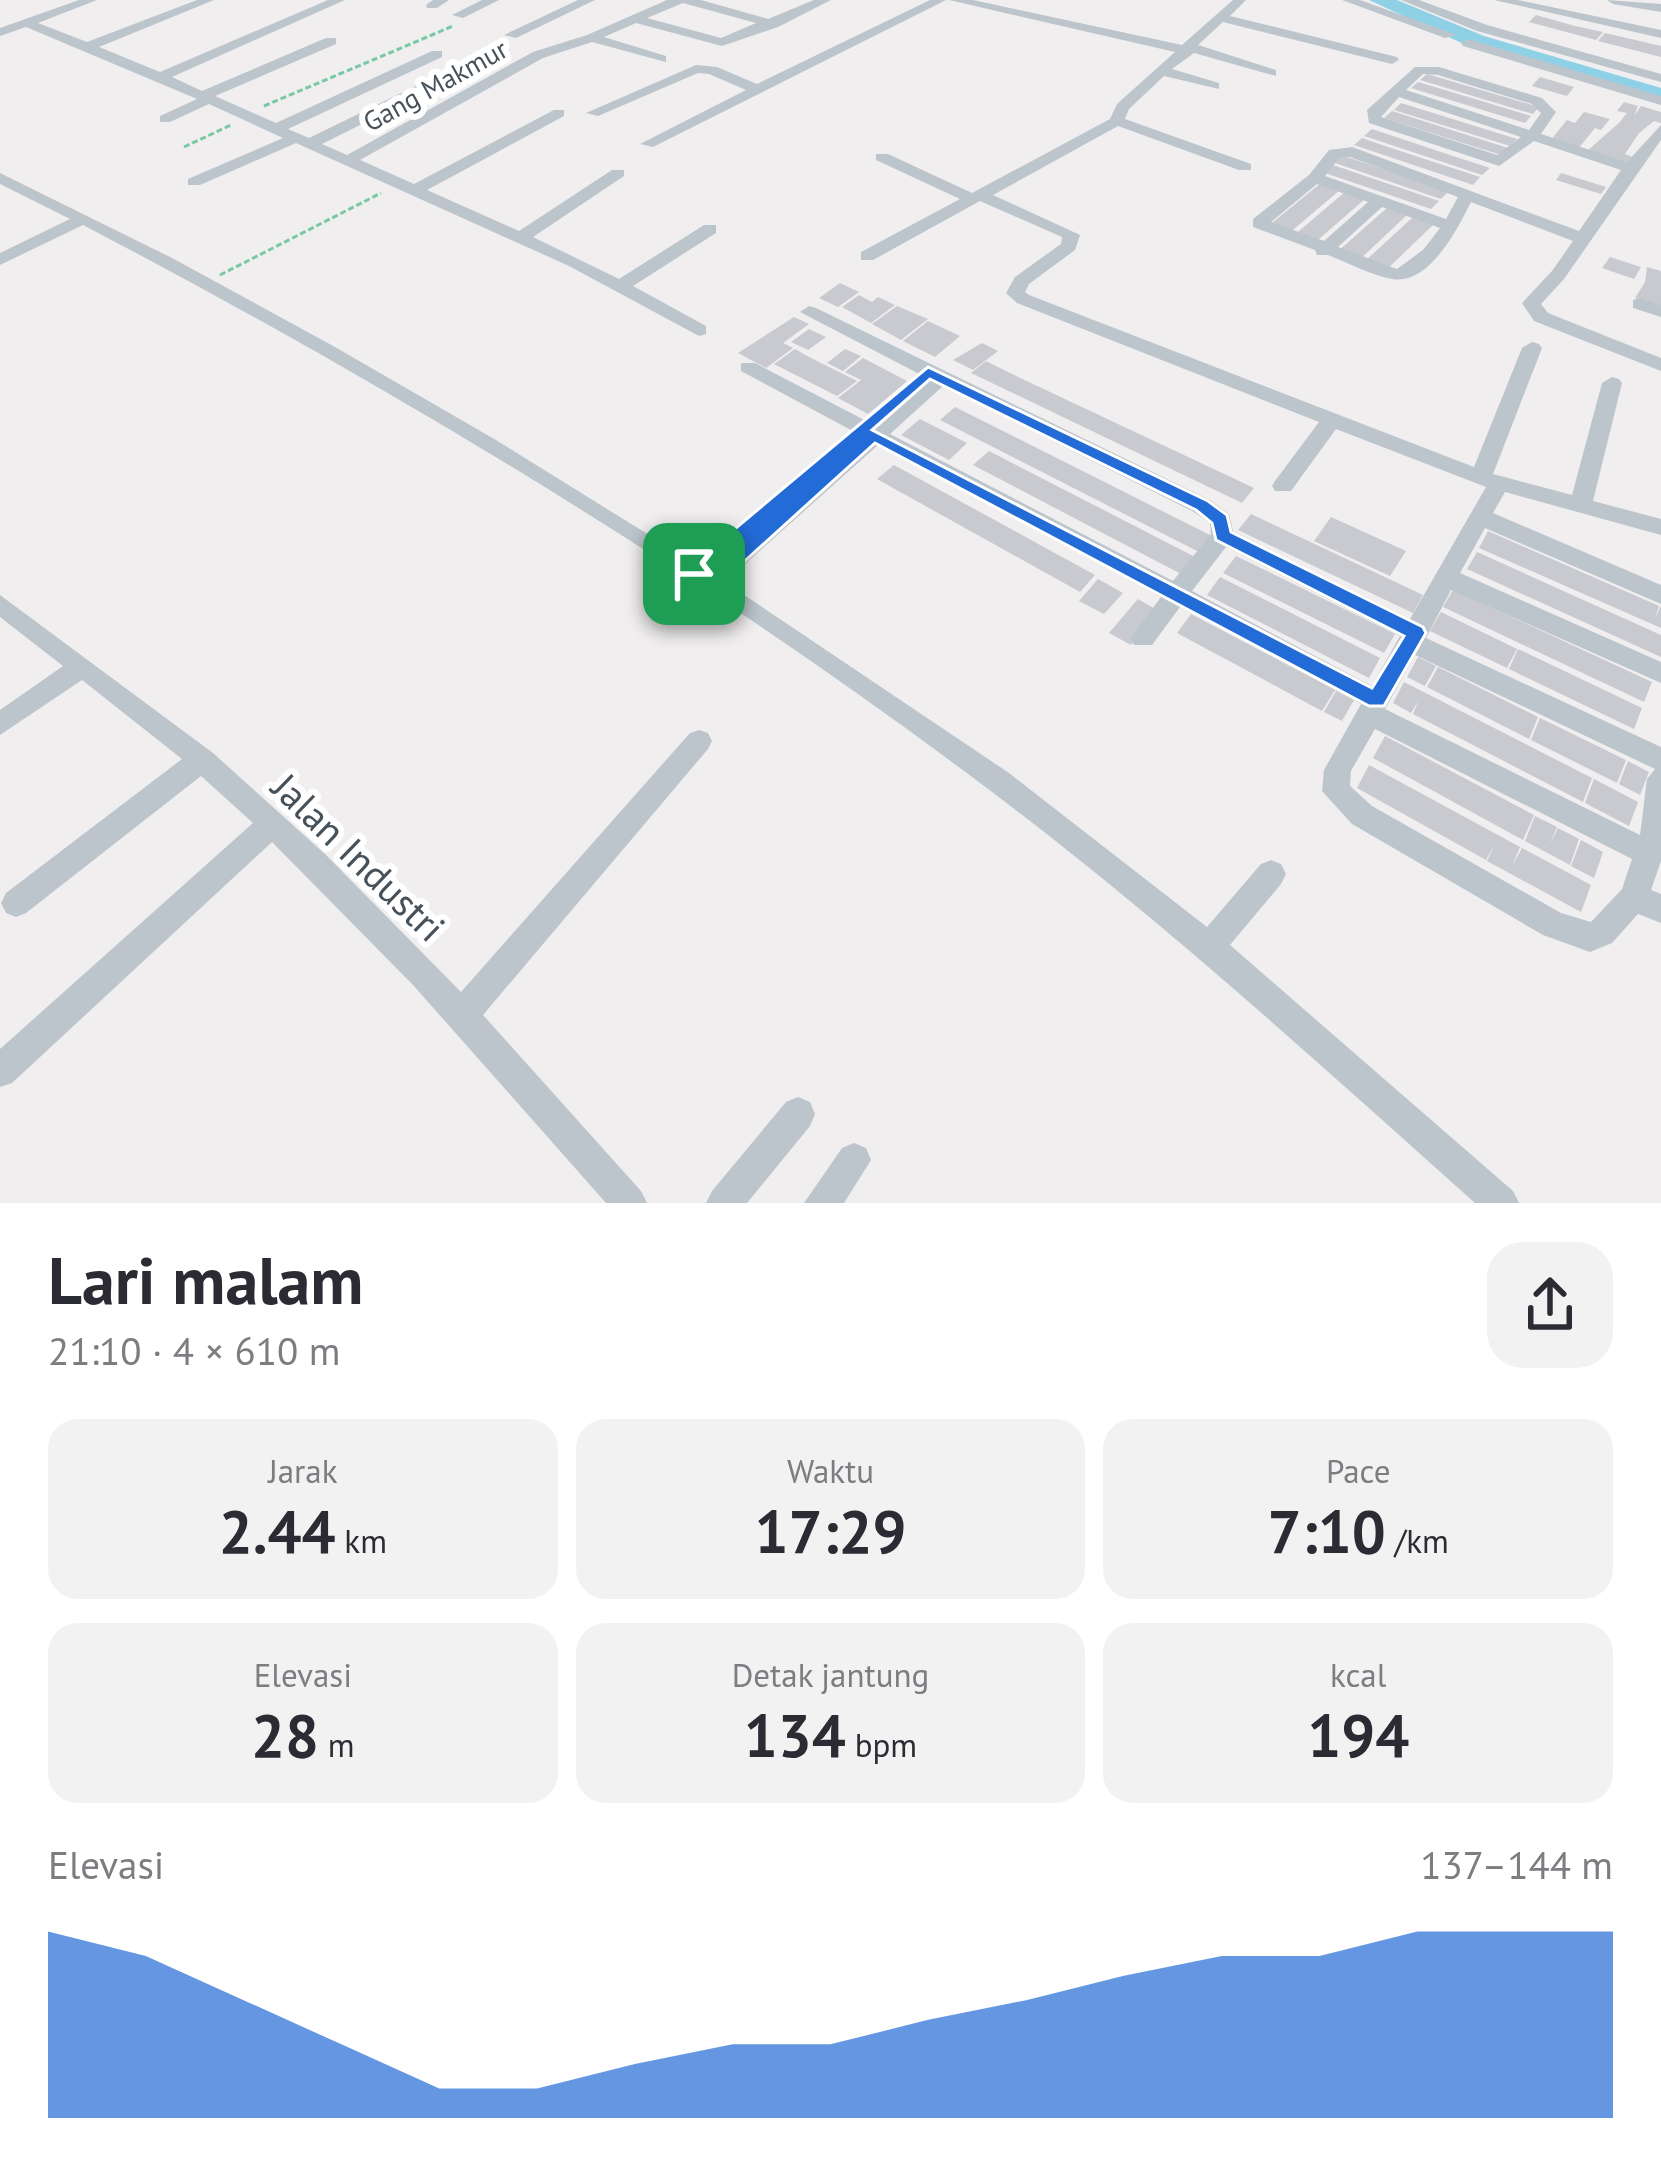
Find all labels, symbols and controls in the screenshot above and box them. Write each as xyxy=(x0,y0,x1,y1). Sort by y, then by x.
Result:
street label: Gang Makmur xyxy=(357,31,513,139)
pin xyxy=(643,523,745,625)
icon: arrive xyxy=(661,541,727,607)
street label: Jalan Industri xyxy=(260,760,456,952)
text: Lari malam xyxy=(48,1237,363,1322)
button: share xyxy=(1487,1242,1613,1368)
text: 21:10 · 4 × 610 m xyxy=(48,1325,340,1376)
text: Jarak xyxy=(268,1449,338,1492)
text: Waktu xyxy=(787,1449,874,1492)
text: Pace xyxy=(1326,1449,1390,1492)
text: 2.44 xyxy=(219,1492,336,1570)
text: 17:29 xyxy=(754,1492,907,1570)
text: 7:10 xyxy=(1268,1492,1386,1570)
text: km xyxy=(336,1519,387,1562)
text: /km xyxy=(1386,1519,1449,1562)
text: Elevasi xyxy=(254,1653,352,1696)
text: Detak jantung xyxy=(732,1653,929,1696)
text: kcal xyxy=(1330,1653,1386,1696)
text: 28 xyxy=(251,1696,319,1774)
text: 134 xyxy=(744,1696,846,1774)
text: 194 xyxy=(1307,1696,1409,1774)
text: m xyxy=(319,1723,355,1766)
text: bpm xyxy=(846,1723,917,1766)
text: Elevasi xyxy=(48,1839,164,1890)
text: 137–144 m xyxy=(1420,1839,1613,1890)

